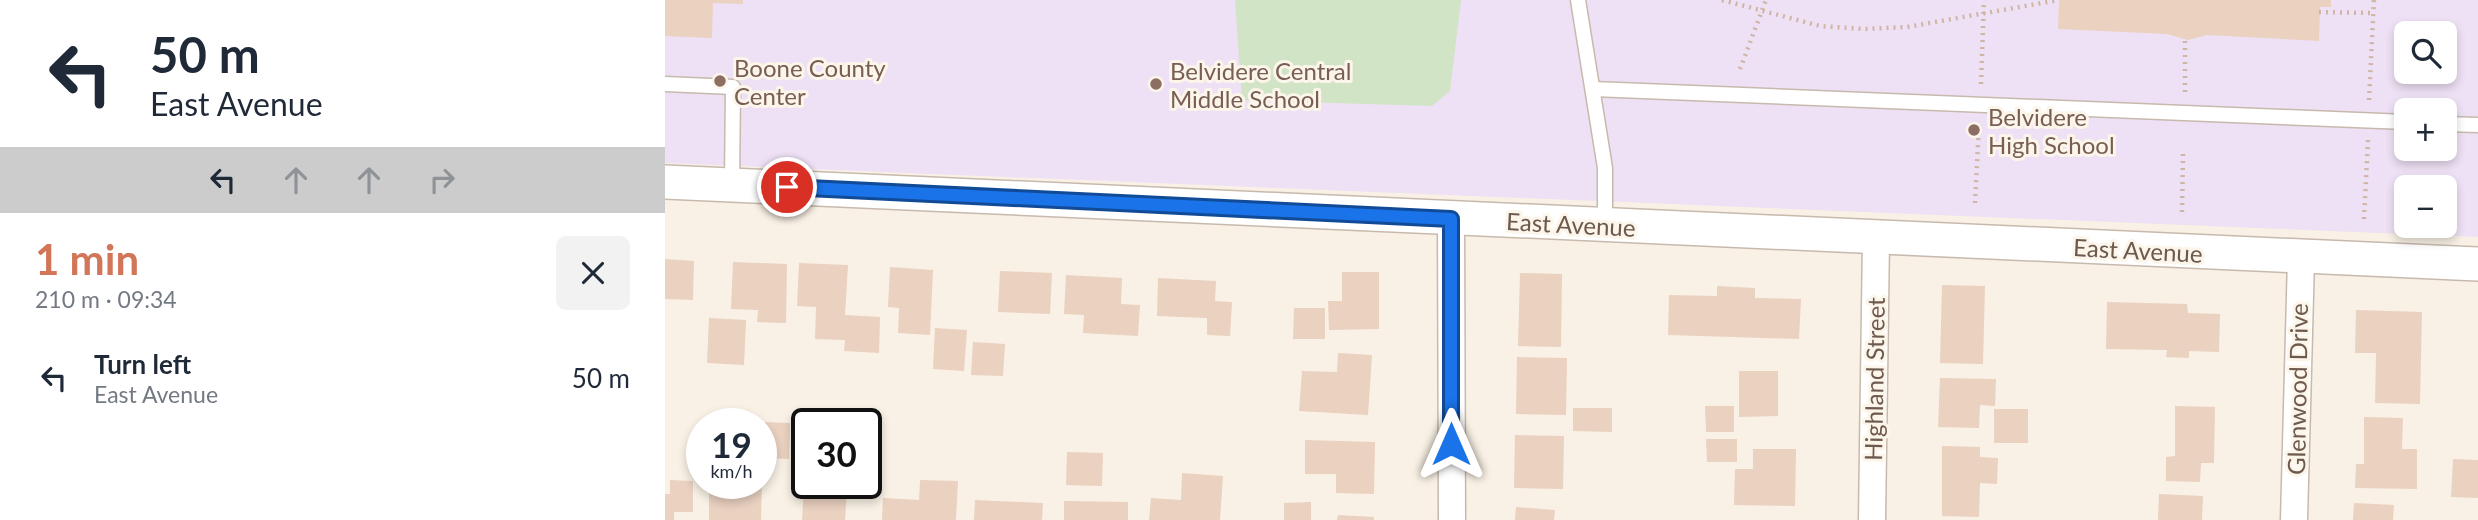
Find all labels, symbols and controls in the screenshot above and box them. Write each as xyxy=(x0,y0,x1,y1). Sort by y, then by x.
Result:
map controls xyxy=(2394,21,2457,238)
button: search xyxy=(2394,21,2457,84)
text: 50 m xyxy=(150,25,260,83)
icon: left xyxy=(35,28,126,119)
place label: Boone County Center xyxy=(734,53,886,110)
place label: Belvidere Central Middle School xyxy=(1170,56,1351,113)
marker: Boone County Center xyxy=(712,73,728,89)
marker: Belvidere Central Middle School xyxy=(1148,76,1164,92)
text: East Avenue xyxy=(150,84,323,123)
button: + xyxy=(2394,98,2457,161)
place label: Belvidere High School xyxy=(1988,102,2115,159)
marker: Belvidere High School xyxy=(1966,122,1982,138)
pin xyxy=(757,157,817,217)
icon: left xyxy=(204,161,242,199)
icon: ahead xyxy=(277,161,315,199)
icon: ahead xyxy=(350,161,388,199)
icon: right xyxy=(423,161,461,199)
icon: arrive xyxy=(768,168,806,206)
button: − xyxy=(2394,175,2457,238)
street label: East Avenue xyxy=(1506,206,1636,242)
street label: East Avenue xyxy=(2073,232,2203,268)
text: 1 min xyxy=(35,234,139,284)
button: close xyxy=(556,236,630,310)
text: 210 m · 09:34 xyxy=(35,285,177,313)
street label: Highland Street xyxy=(1858,297,1890,461)
street label: Glenwood Drive xyxy=(2281,303,2313,475)
text: Turn left xyxy=(94,348,191,380)
icon: left xyxy=(35,359,73,397)
text: 50 m xyxy=(572,362,630,394)
text: East Avenue xyxy=(94,380,218,408)
position arrow xyxy=(1414,407,1488,481)
speed limit sign: 30 xyxy=(791,408,882,499)
text: 19 xyxy=(711,423,752,465)
text: km/h xyxy=(710,460,753,482)

